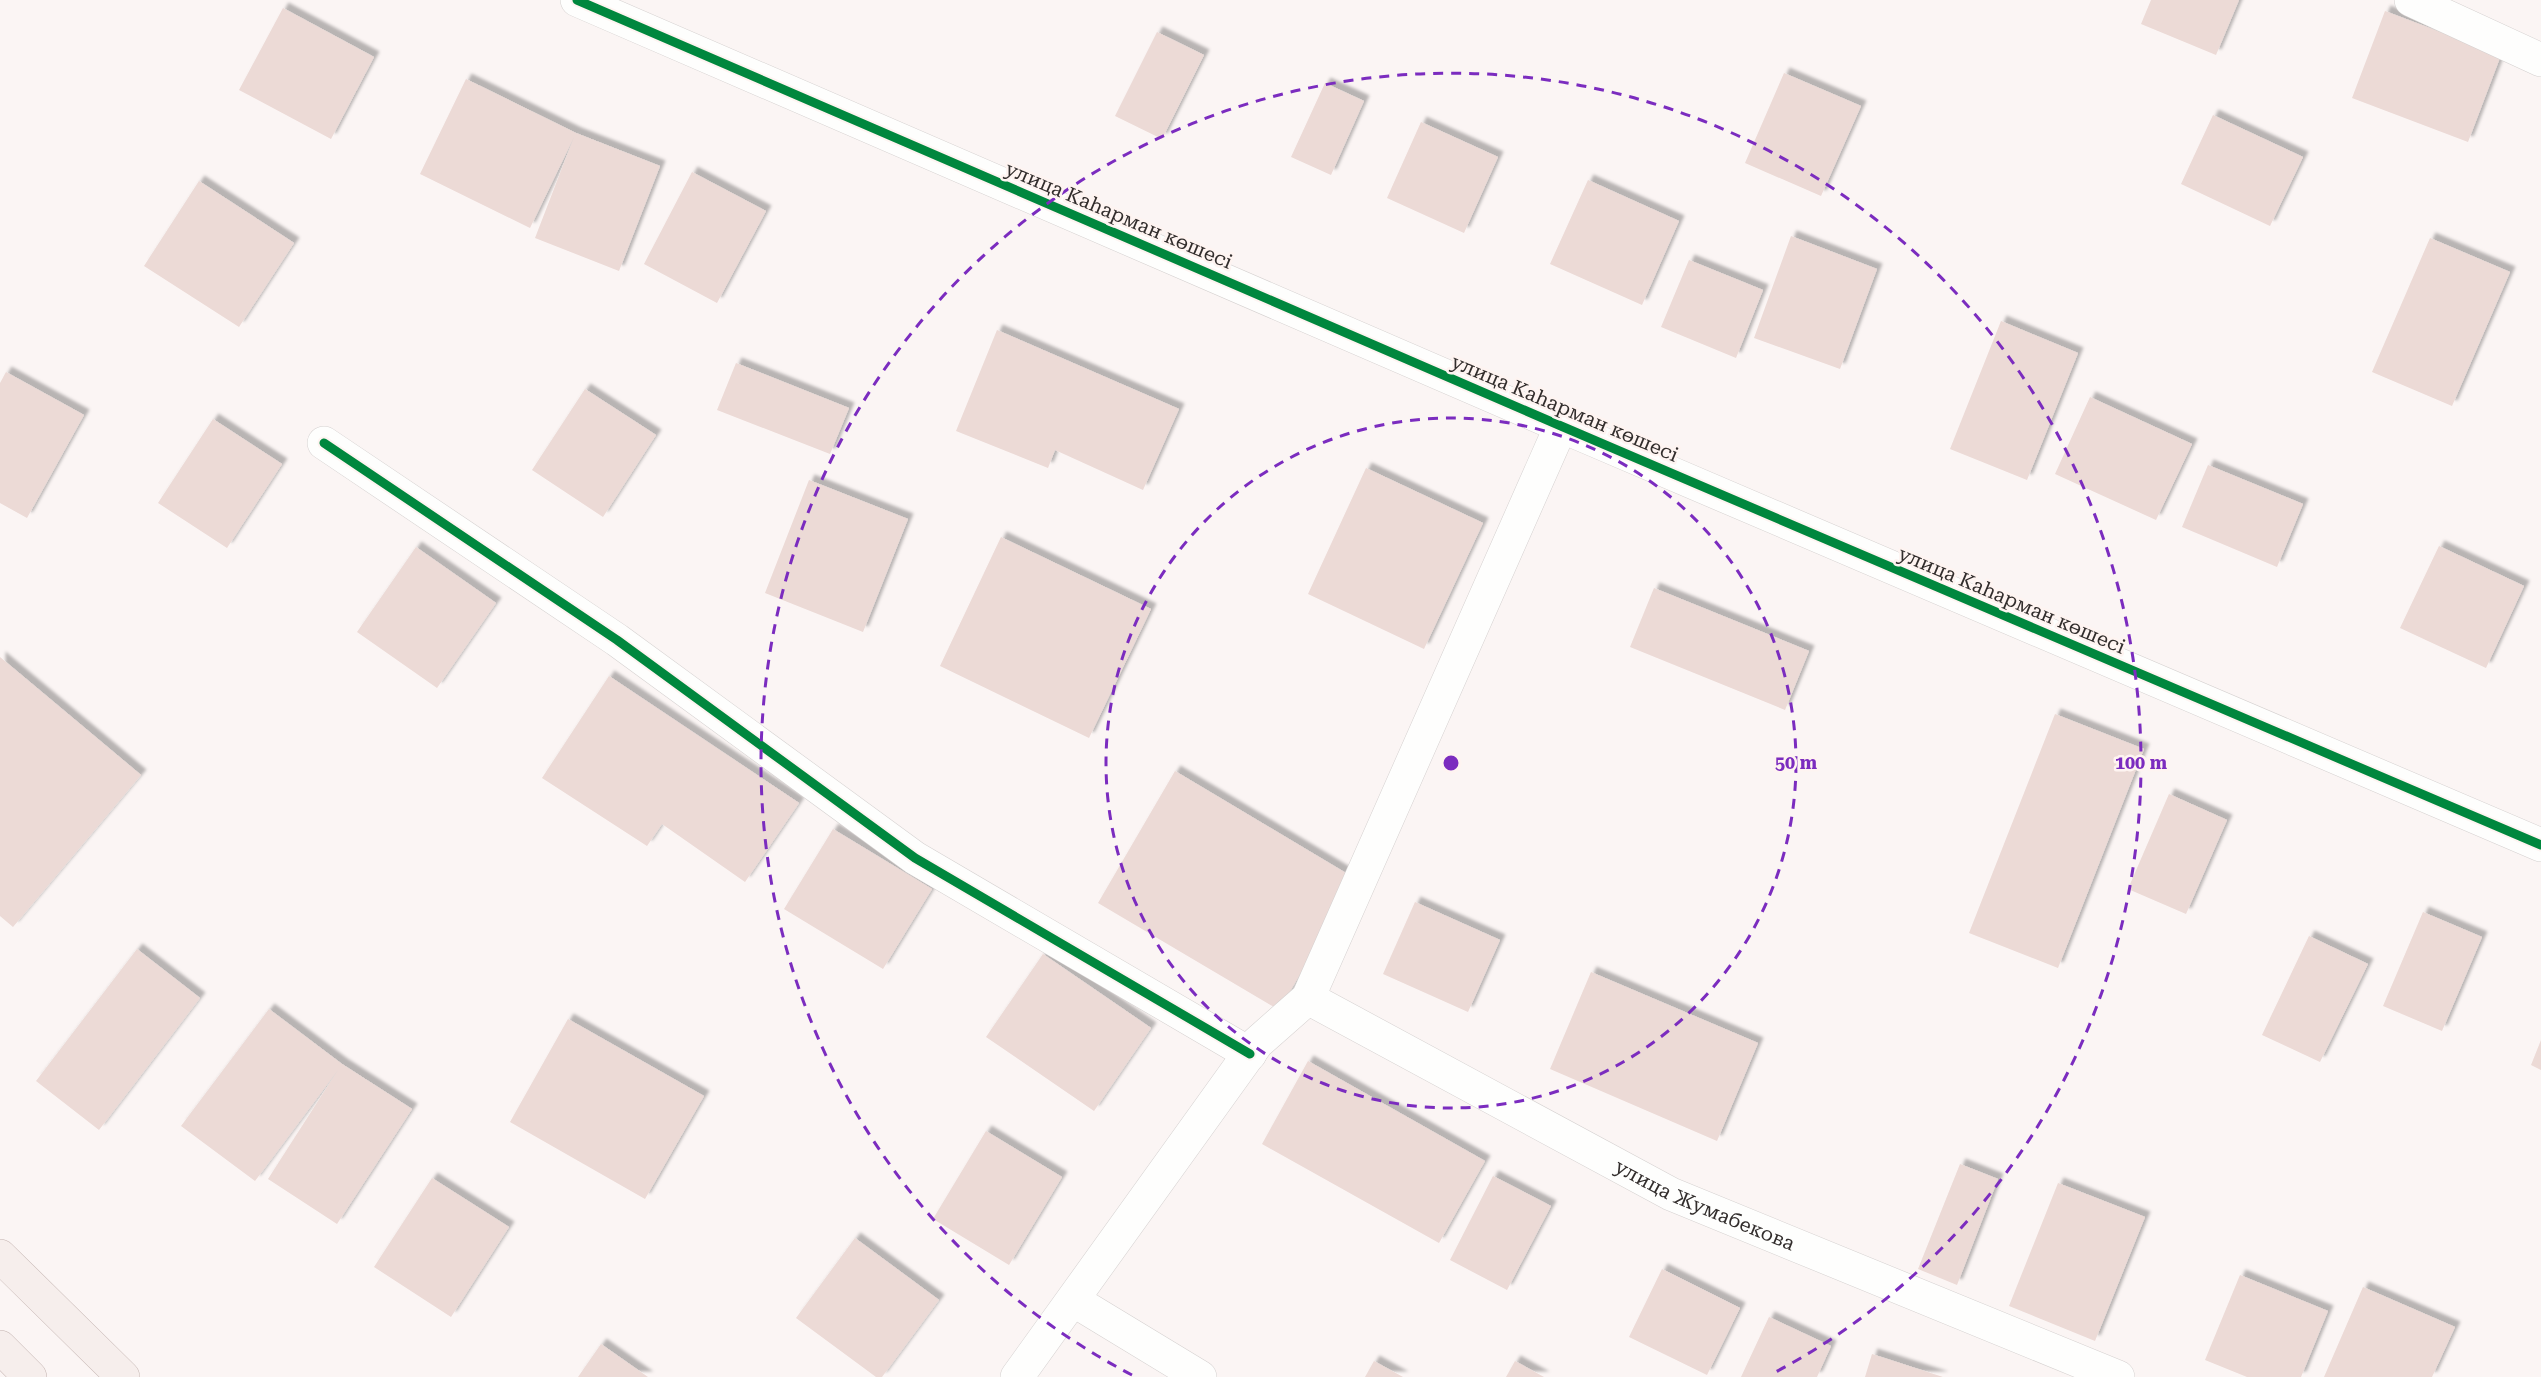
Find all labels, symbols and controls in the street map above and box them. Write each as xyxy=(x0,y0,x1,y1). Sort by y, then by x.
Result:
street label: улица Каһарман көшесі xyxy=(1002,156,1236,274)
street label: улица Каһарман көшесі xyxy=(1448,349,1682,467)
street label: улица Каһарман көшесі xyxy=(1895,541,2129,659)
text: 50 m xyxy=(1775,752,1818,773)
text: 100 m xyxy=(2115,752,2168,773)
centre of rings xyxy=(1441,753,1461,773)
street label: улица Жумабекова xyxy=(1611,1154,1799,1255)

